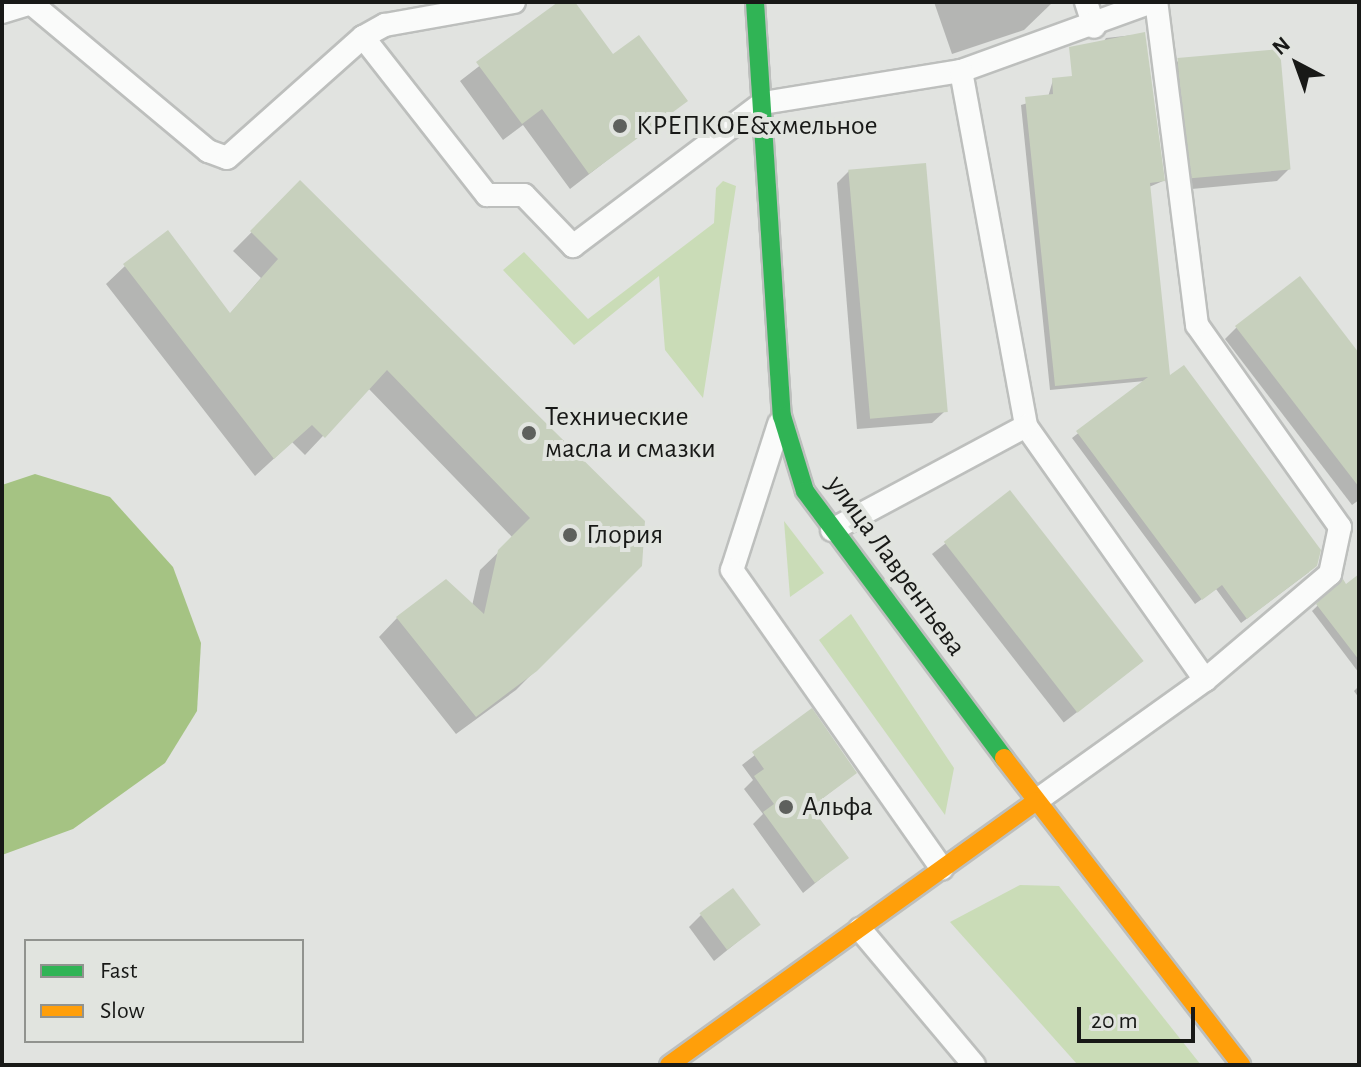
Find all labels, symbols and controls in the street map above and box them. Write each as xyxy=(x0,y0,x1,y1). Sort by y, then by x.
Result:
north arrow xyxy=(1257,24,1337,104)
text: N xyxy=(1268,33,1294,59)
place label: КРЕПКОЕ&хмельное xyxy=(636,109,877,143)
marker: КРЕПКОЕ&хмельное xyxy=(611,117,629,135)
place label: Технические масла и смазки xyxy=(545,400,716,466)
marker: Технические масла и смазки xyxy=(520,424,538,442)
street label: улица Лаврентьева xyxy=(819,469,973,663)
place label: Глория xyxy=(586,518,663,552)
marker: Глория xyxy=(561,526,579,544)
place label: Альфа xyxy=(802,790,873,824)
marker: Альфа xyxy=(777,798,795,816)
legend xyxy=(24,939,304,1043)
text: Fast xyxy=(100,959,137,983)
scale bar xyxy=(1081,991,1199,1041)
text: Slow xyxy=(100,999,145,1023)
text: 20 m xyxy=(1091,1009,1138,1033)

